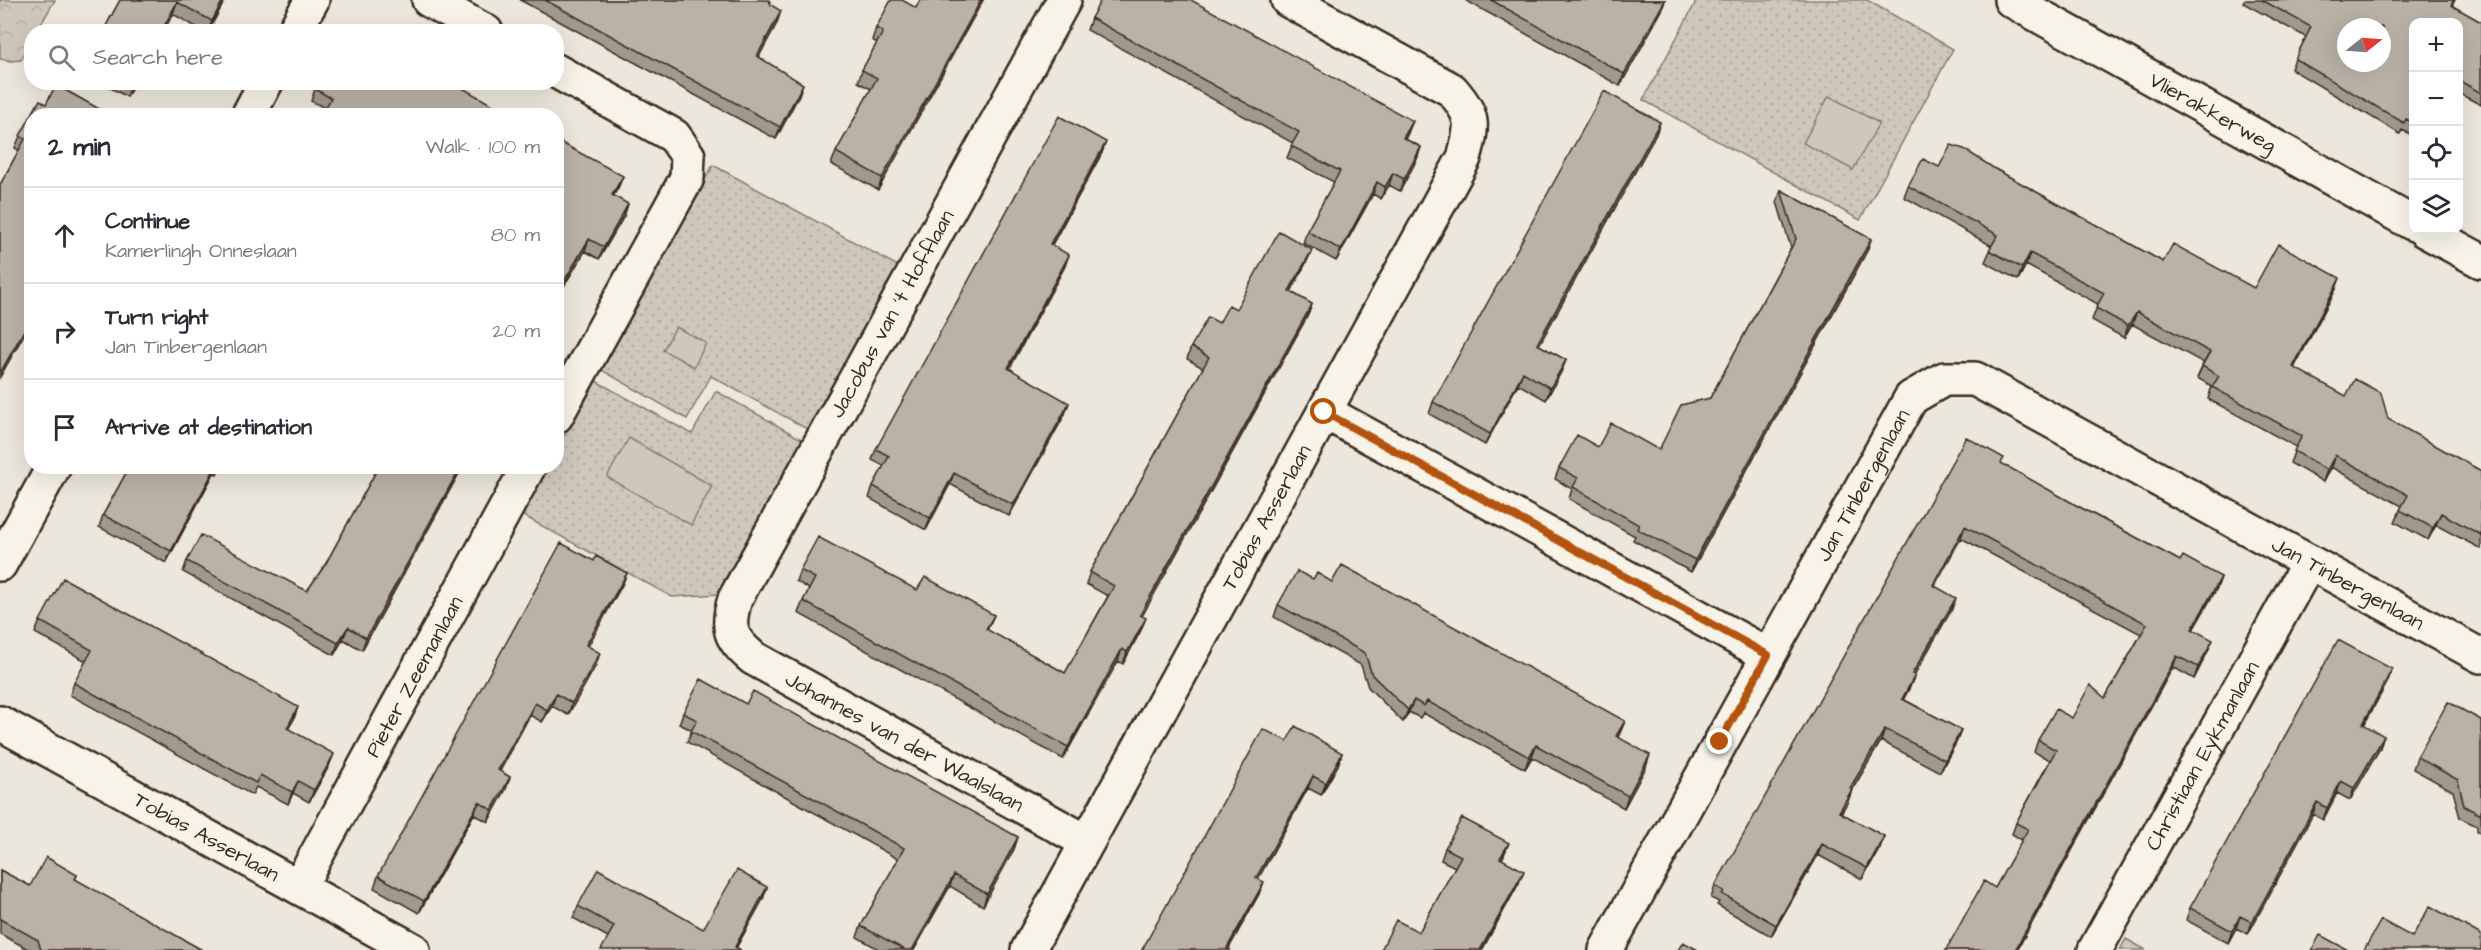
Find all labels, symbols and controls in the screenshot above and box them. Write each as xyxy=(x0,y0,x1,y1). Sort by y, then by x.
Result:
north arrow xyxy=(2337,18,2391,72)
map controls xyxy=(2409,18,2463,234)
button: + xyxy=(2409,18,2463,72)
search box xyxy=(24,24,564,90)
icon: search xyxy=(45,41,78,74)
text: Search here xyxy=(93,42,223,73)
street label: Vlierakkerweg xyxy=(2144,65,2282,161)
button: − xyxy=(2409,72,2463,126)
button: locate xyxy=(2409,126,2463,180)
text: 2 min xyxy=(48,129,110,165)
text: Walk · 100 m xyxy=(425,133,540,161)
button: layers xyxy=(2409,180,2463,234)
street label: Jacobus van 't Hofflaan xyxy=(823,205,961,423)
text: Continue xyxy=(105,206,190,237)
icon: ahead xyxy=(48,219,81,252)
text: 80 m xyxy=(491,221,540,249)
text: Kamerlingh Onneslaan xyxy=(105,237,297,265)
text: Turn right xyxy=(105,302,208,333)
icon: right xyxy=(48,315,81,348)
text: 20 m xyxy=(492,317,540,345)
text: Jan Tinbergenlaan xyxy=(105,333,267,361)
route start xyxy=(1310,398,1336,424)
street label: Jan Tinbergenlaan xyxy=(1809,404,1917,567)
icon: arrive xyxy=(48,411,81,444)
text: Arrive at destination xyxy=(105,412,312,443)
street label: Tobias Asserlaan xyxy=(1214,439,1318,595)
street label: Jan Tinbergenlaan xyxy=(2266,530,2430,637)
street label: Pieter Zeemanlaan xyxy=(358,591,470,762)
street label: Christiaan Eykmanlaan xyxy=(2138,656,2266,856)
street label: Johannes van der Waalslaan xyxy=(780,664,1029,819)
route end xyxy=(1706,728,1732,754)
street label: Tobias Asserlaan xyxy=(129,785,285,888)

